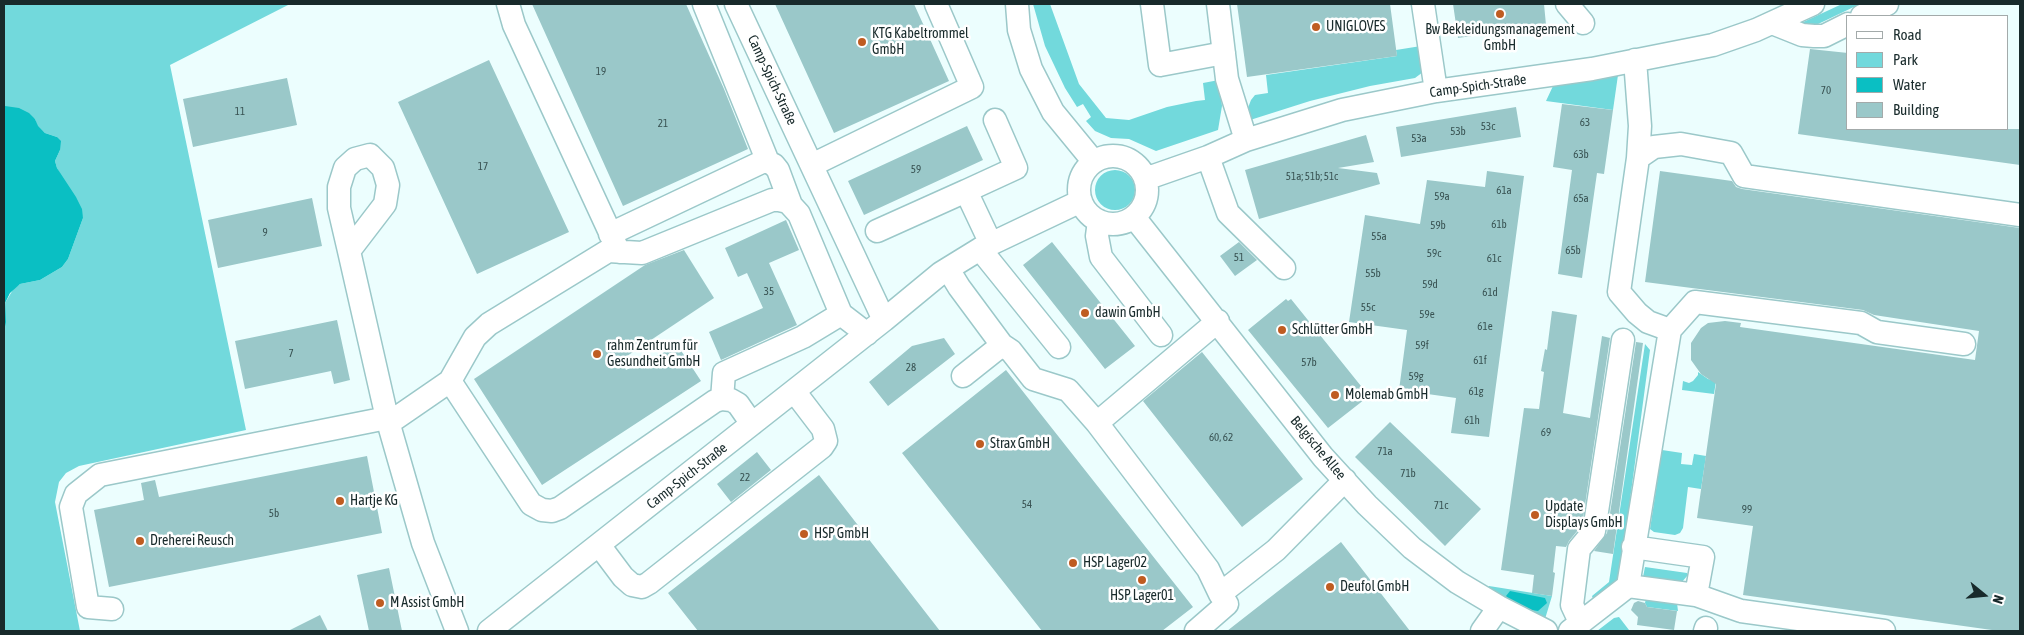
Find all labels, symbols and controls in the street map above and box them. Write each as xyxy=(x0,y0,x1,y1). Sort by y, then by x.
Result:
marker: Bw Bekleidungsmanagement GmbH xyxy=(1494,8,1506,20)
legend xyxy=(1846,15,2009,130)
place label: UNIGLOVES xyxy=(1326,19,1385,35)
marker: UNIGLOVES xyxy=(1310,21,1322,33)
place label: Bw Bekleidungsmanagement GmbH xyxy=(1425,22,1575,54)
place label: KTG Kabeltrommel GmbH xyxy=(872,26,969,58)
text: Road xyxy=(1893,26,1922,43)
street label: Camp-Spich-Straße xyxy=(744,32,800,128)
marker: KTG Kabeltrommel GmbH xyxy=(856,36,868,48)
text: Park xyxy=(1893,51,1918,68)
house number: 19 xyxy=(596,65,606,79)
street label: Camp-Spich-Straße xyxy=(1429,71,1527,101)
text: Water xyxy=(1893,76,1926,93)
house number: 70 xyxy=(1821,84,1831,98)
text: Building xyxy=(1893,101,1939,118)
house number: 11 xyxy=(235,105,245,119)
house number: 63 xyxy=(1580,116,1590,130)
house number: 21 xyxy=(658,117,668,131)
house number: 53c xyxy=(1481,120,1495,134)
house number: 53b xyxy=(1450,125,1466,139)
house number: 53a xyxy=(1411,132,1427,146)
house number: 63b xyxy=(1573,148,1589,162)
house number: 17 xyxy=(478,160,488,174)
house number: 59 xyxy=(911,163,921,177)
house number: 51a; 51b; 51c xyxy=(1286,170,1338,184)
house number: 61a xyxy=(1496,184,1512,198)
house number: 59a xyxy=(1434,190,1450,204)
house number: 65a xyxy=(1573,192,1589,206)
house number: 61b xyxy=(1491,218,1507,232)
house number: 59b xyxy=(1430,219,1446,233)
house number: 9 xyxy=(262,226,268,240)
house number: 55a xyxy=(1371,230,1387,244)
house number: 65b xyxy=(1565,244,1581,258)
house number: 59c xyxy=(1427,247,1441,261)
house number: 51 xyxy=(1234,251,1244,265)
house number: 61c xyxy=(1487,252,1501,266)
house number: 55b xyxy=(1365,267,1381,281)
house number: 59d xyxy=(1422,278,1438,292)
house number: 35 xyxy=(764,285,774,299)
house number: 61d xyxy=(1482,286,1498,300)
house number: 55c xyxy=(1361,301,1375,315)
place label: dawin GmbH xyxy=(1095,305,1161,321)
marker: dawin GmbH xyxy=(1079,307,1091,319)
house number: 59e xyxy=(1419,308,1435,322)
house number: 61e xyxy=(1477,320,1493,334)
place label: Schlütter GmbH xyxy=(1292,322,1373,338)
marker: Schlütter GmbH xyxy=(1276,324,1288,336)
place label: rahm Zentrum für Gesundheit GmbH xyxy=(607,338,700,371)
house number: 59f xyxy=(1415,339,1429,353)
house number: 7 xyxy=(288,347,294,361)
marker: rahm Zentrum für Gesundheit GmbH xyxy=(591,348,603,360)
house number: 61f xyxy=(1473,354,1487,368)
house number: 57b xyxy=(1301,356,1317,370)
house number: 28 xyxy=(906,361,916,375)
house number: 59g xyxy=(1408,370,1424,384)
house number: 61g xyxy=(1468,385,1484,399)
place label: Molemab GmbH xyxy=(1345,387,1428,403)
marker: Molemab GmbH xyxy=(1329,389,1341,401)
street label: Belgische Allee xyxy=(1287,413,1349,483)
house number: 61h xyxy=(1464,414,1480,428)
house number: 69 xyxy=(1541,426,1551,440)
house number: 60, 62 xyxy=(1209,431,1233,445)
place label: Strax GmbH xyxy=(990,436,1050,452)
marker: Strax GmbH xyxy=(974,438,986,450)
street label: Camp-Spich-Straße xyxy=(643,439,731,513)
house number: 71a xyxy=(1377,445,1393,459)
house number: 71b xyxy=(1400,467,1416,481)
house number: 22 xyxy=(740,471,750,485)
place label: Hartje KG xyxy=(350,493,398,509)
marker: Hartje KG xyxy=(334,495,346,507)
house number: 54 xyxy=(1022,498,1032,512)
house number: 71c xyxy=(1434,499,1448,513)
place label: Update Displays GmbH xyxy=(1545,499,1623,532)
house number: 99 xyxy=(1742,503,1752,517)
house number: 5b xyxy=(269,507,279,521)
marker: Update Displays GmbH xyxy=(1529,509,1541,521)
place label: HSP GmbH xyxy=(814,526,869,542)
marker: HSP GmbH xyxy=(798,528,810,540)
place label: Dreherei Reusch xyxy=(150,533,234,549)
marker: Dreherei Reusch xyxy=(134,535,146,547)
place label: HSP Lager02 xyxy=(1083,555,1147,571)
marker: HSP Lager02 xyxy=(1067,557,1079,569)
north arrow xyxy=(1959,570,2009,620)
marker: HSP Lager01 xyxy=(1136,574,1148,586)
place label: Deufol GmbH xyxy=(1340,579,1409,595)
marker: Deufol GmbH xyxy=(1324,581,1336,593)
place label: HSP Lager01 xyxy=(1110,588,1174,604)
text: N xyxy=(1989,593,2007,606)
place label: M Assist GmbH xyxy=(390,595,464,611)
marker: M Assist GmbH xyxy=(374,597,386,609)

